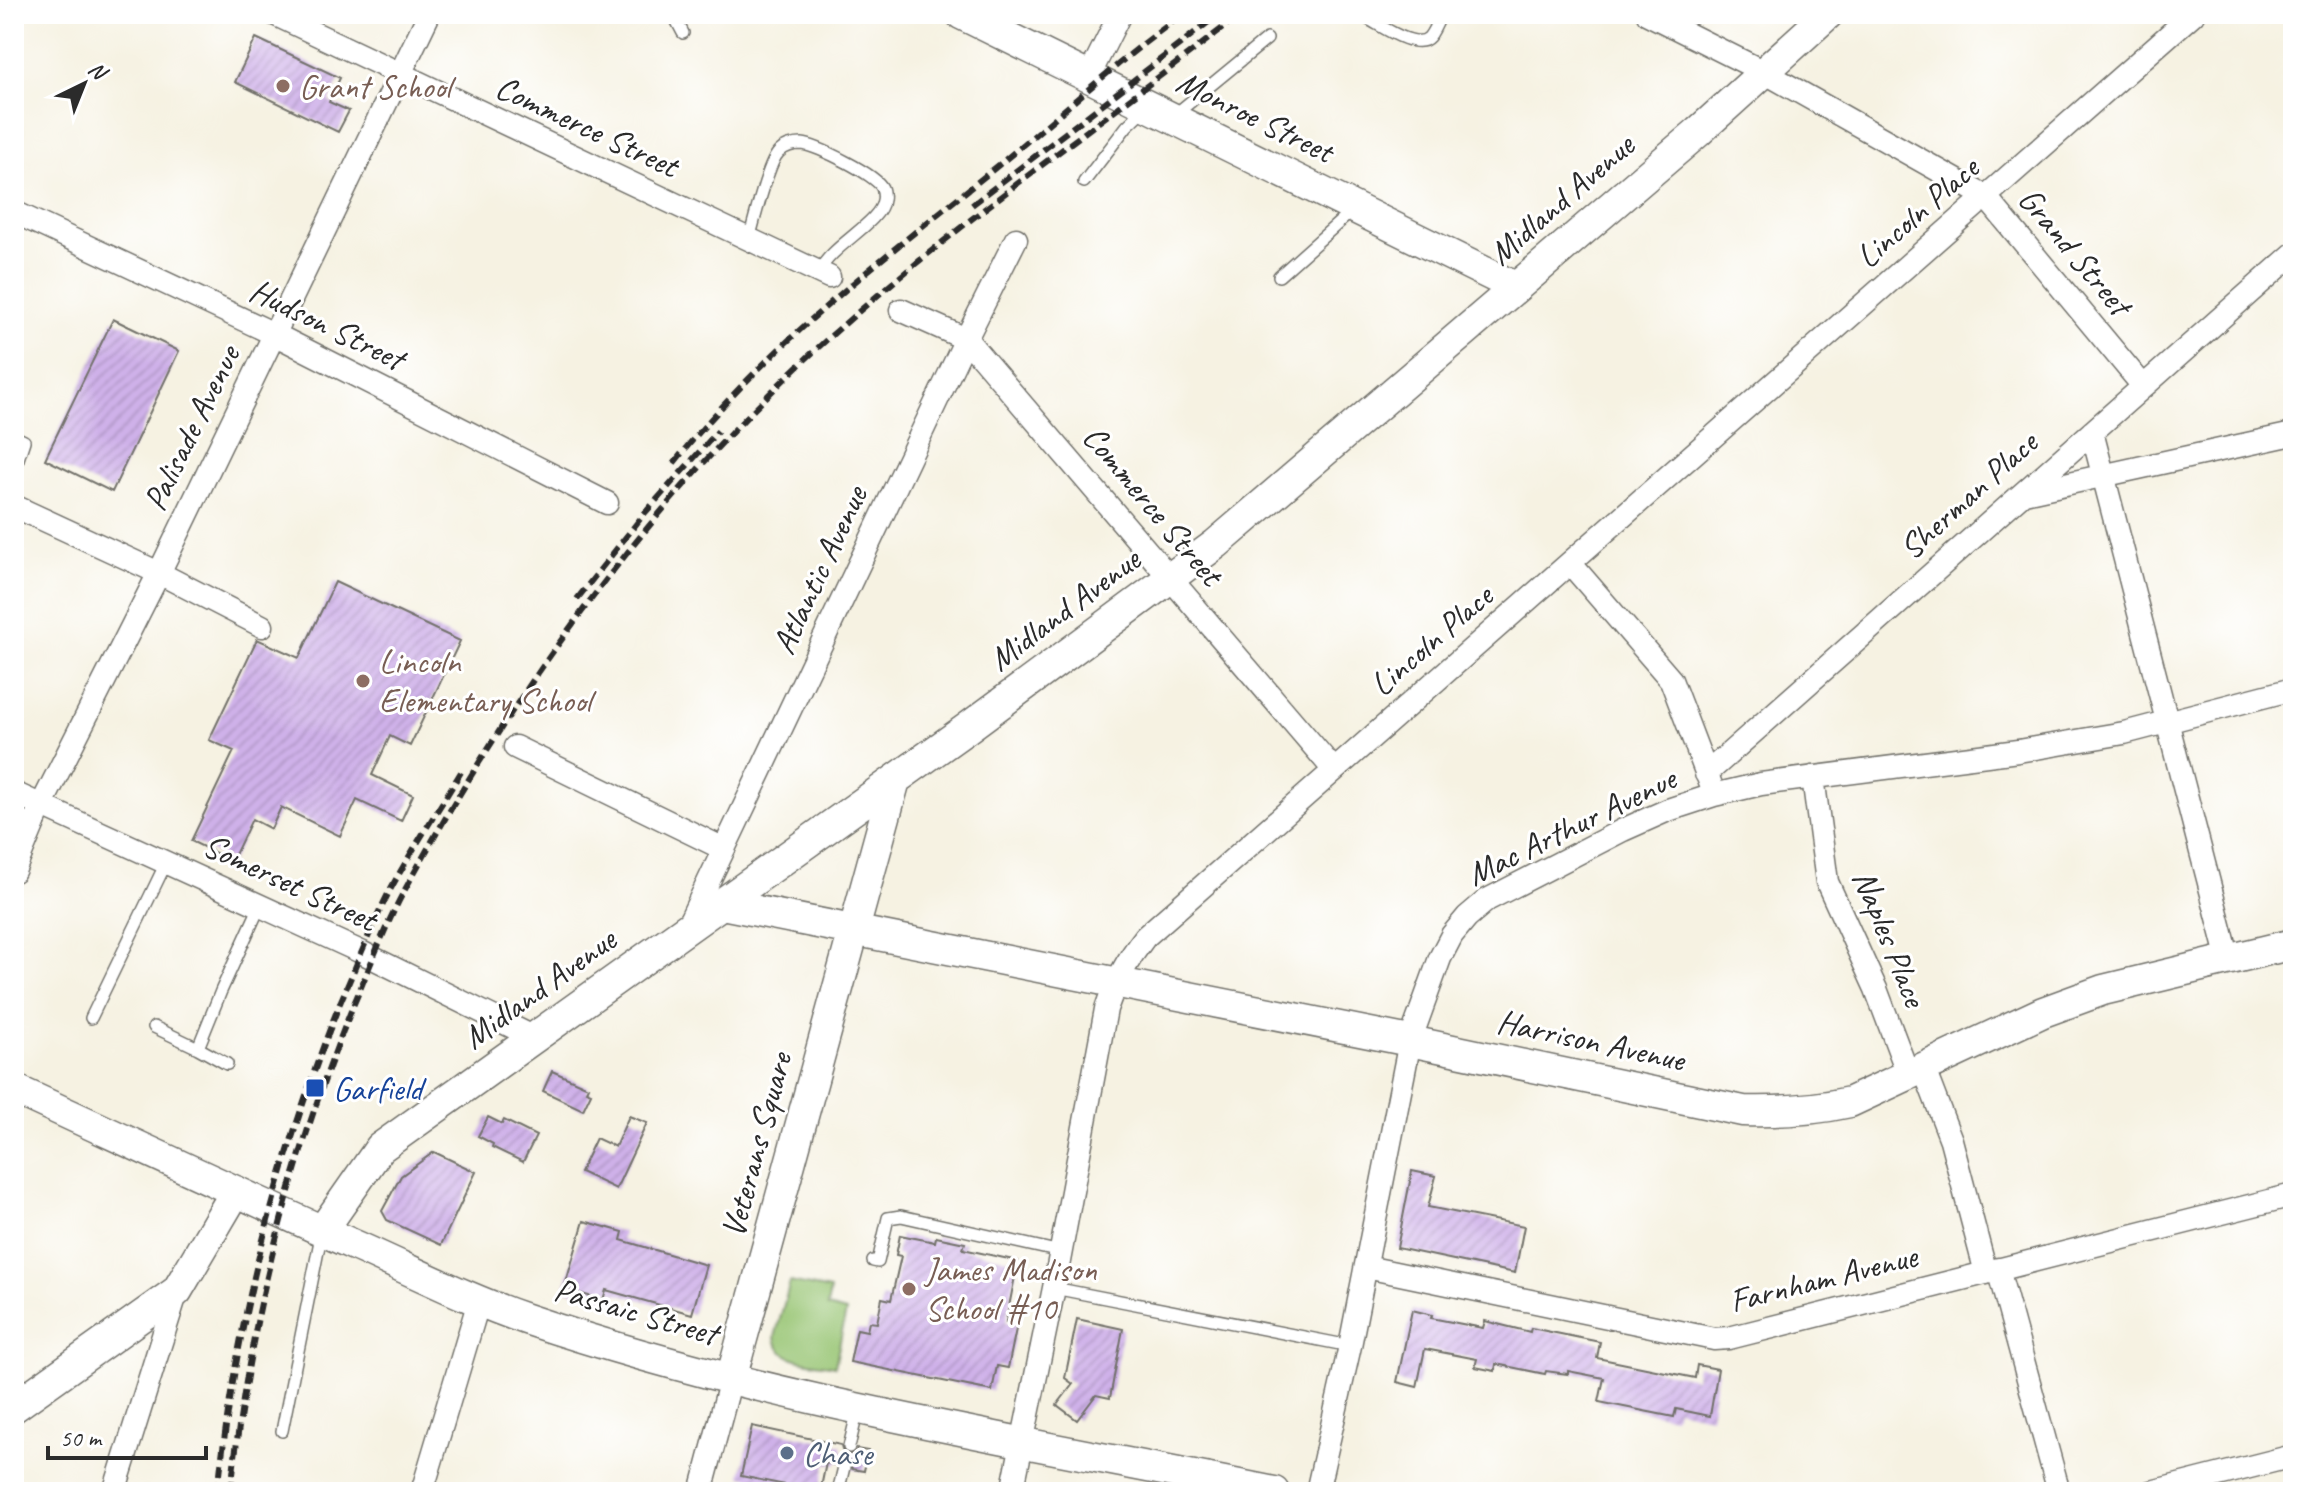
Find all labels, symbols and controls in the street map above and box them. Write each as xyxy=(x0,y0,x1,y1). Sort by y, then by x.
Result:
north arrow xyxy=(44,44,124,124)
text: N xyxy=(82,55,114,87)
street label: Monroe Street xyxy=(1170,60,1344,174)
place label: Grant School xyxy=(299,65,457,108)
street label: Commerce Street xyxy=(489,65,688,188)
marker: Grant School xyxy=(274,77,292,95)
street label: Midland Avenue xyxy=(1479,123,1644,274)
street label: Lincoln Place xyxy=(1847,145,1990,277)
street label: Grand Street xyxy=(2009,178,2144,327)
street label: Hudson Street xyxy=(243,268,415,382)
street label: Palisade Avenue xyxy=(133,336,251,517)
street label: Commerce Street xyxy=(1074,416,1235,597)
street label: Sherman Place xyxy=(1890,420,2048,568)
street label: Atlantic Avenue xyxy=(761,478,877,661)
street label: Midland Avenue xyxy=(980,537,1150,680)
street label: Lincoln Place xyxy=(1361,573,1504,705)
place label: Lincoln Elementary School xyxy=(379,640,598,722)
marker: Lincoln Elementary School xyxy=(354,672,372,690)
street label: Mac Arthur Avenue xyxy=(1459,756,1685,895)
street label: Somerset Street xyxy=(197,823,387,942)
street label: Naples Place xyxy=(1843,863,1938,1015)
street label: Midland Avenue xyxy=(454,917,626,1058)
street label: Harrison Avenue xyxy=(1493,999,1690,1081)
street label: Veterans Square xyxy=(711,1046,802,1242)
place label: Garfield xyxy=(333,1067,427,1110)
marker: Garfield xyxy=(304,1077,326,1099)
street label: Farnham Avenue xyxy=(1725,1234,1923,1322)
place label: James Madison School #10 xyxy=(923,1248,1098,1330)
street label: Passaic Street xyxy=(550,1267,727,1356)
marker: James Madison School #10 xyxy=(900,1280,918,1298)
scale bar xyxy=(48,1410,206,1460)
text: 50 m xyxy=(60,1423,103,1453)
place label: Chase xyxy=(803,1432,874,1475)
marker: Chase xyxy=(778,1444,796,1462)

